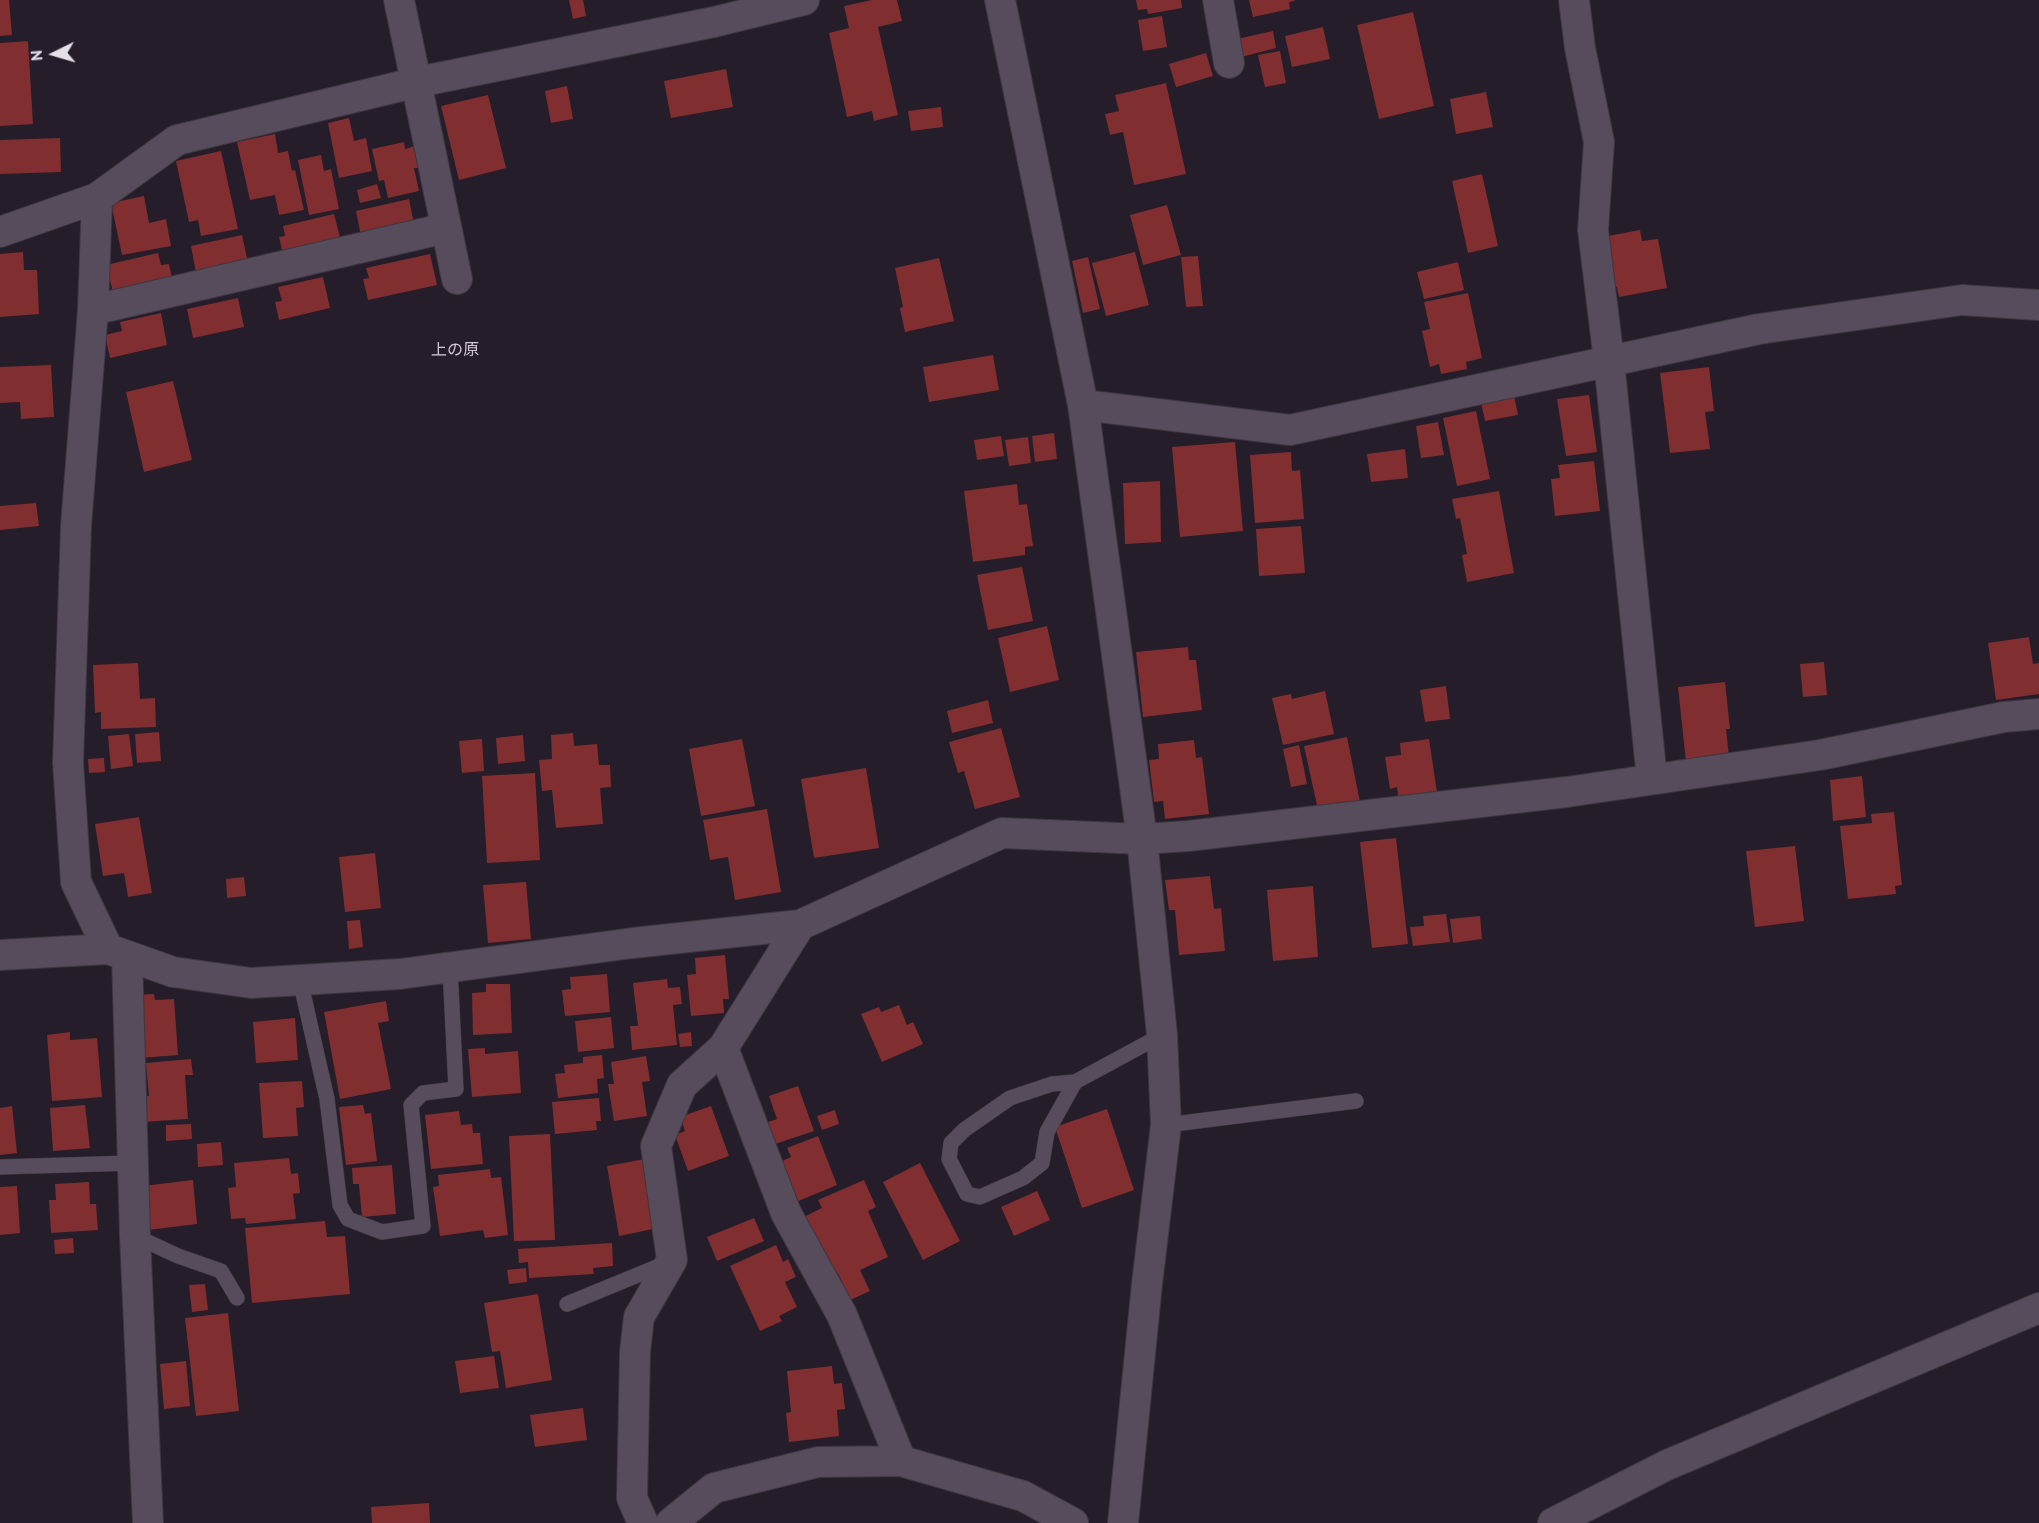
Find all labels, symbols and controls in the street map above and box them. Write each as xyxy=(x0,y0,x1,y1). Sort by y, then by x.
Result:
north arrow xyxy=(24,24,84,84)
text: N xyxy=(26,49,46,62)
district label: 上の原 xyxy=(431,340,479,360)

